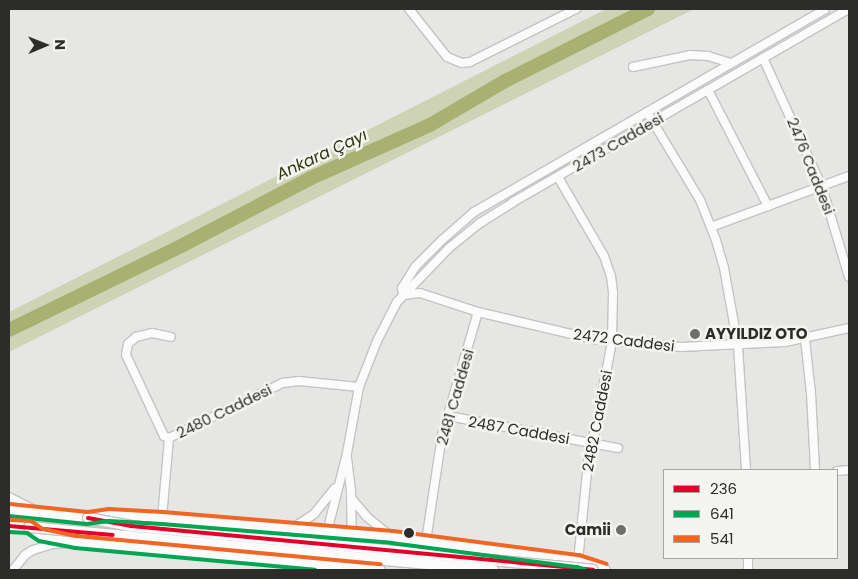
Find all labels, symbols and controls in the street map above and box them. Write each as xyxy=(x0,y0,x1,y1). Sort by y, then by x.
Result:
north arrow xyxy=(20,20,70,70)
text: N xyxy=(50,39,70,50)
street label: 2473 Caddesi xyxy=(569,109,667,175)
street label: 2476 Caddesi xyxy=(783,115,839,217)
water label: Ankara Çayı xyxy=(274,126,370,184)
street label: 2472 Caddesi xyxy=(572,325,676,355)
place label: AYYILDIZ OTO xyxy=(705,325,808,343)
marker: AYYILDIZ OTO xyxy=(689,328,701,340)
street label: 2481 Caddesi xyxy=(433,347,477,447)
street label: 2482 Caddesi xyxy=(578,369,616,473)
street label: 2480 Caddesi xyxy=(173,380,275,442)
street label: 2487 Caddesi xyxy=(467,412,571,448)
legend xyxy=(663,469,838,559)
text: 236 xyxy=(710,478,737,499)
text: 641 xyxy=(710,503,734,524)
place label: Camii xyxy=(565,521,611,539)
marker: Camii xyxy=(615,524,627,536)
unlabelled marker xyxy=(404,528,414,538)
text: 541 xyxy=(710,528,734,549)

